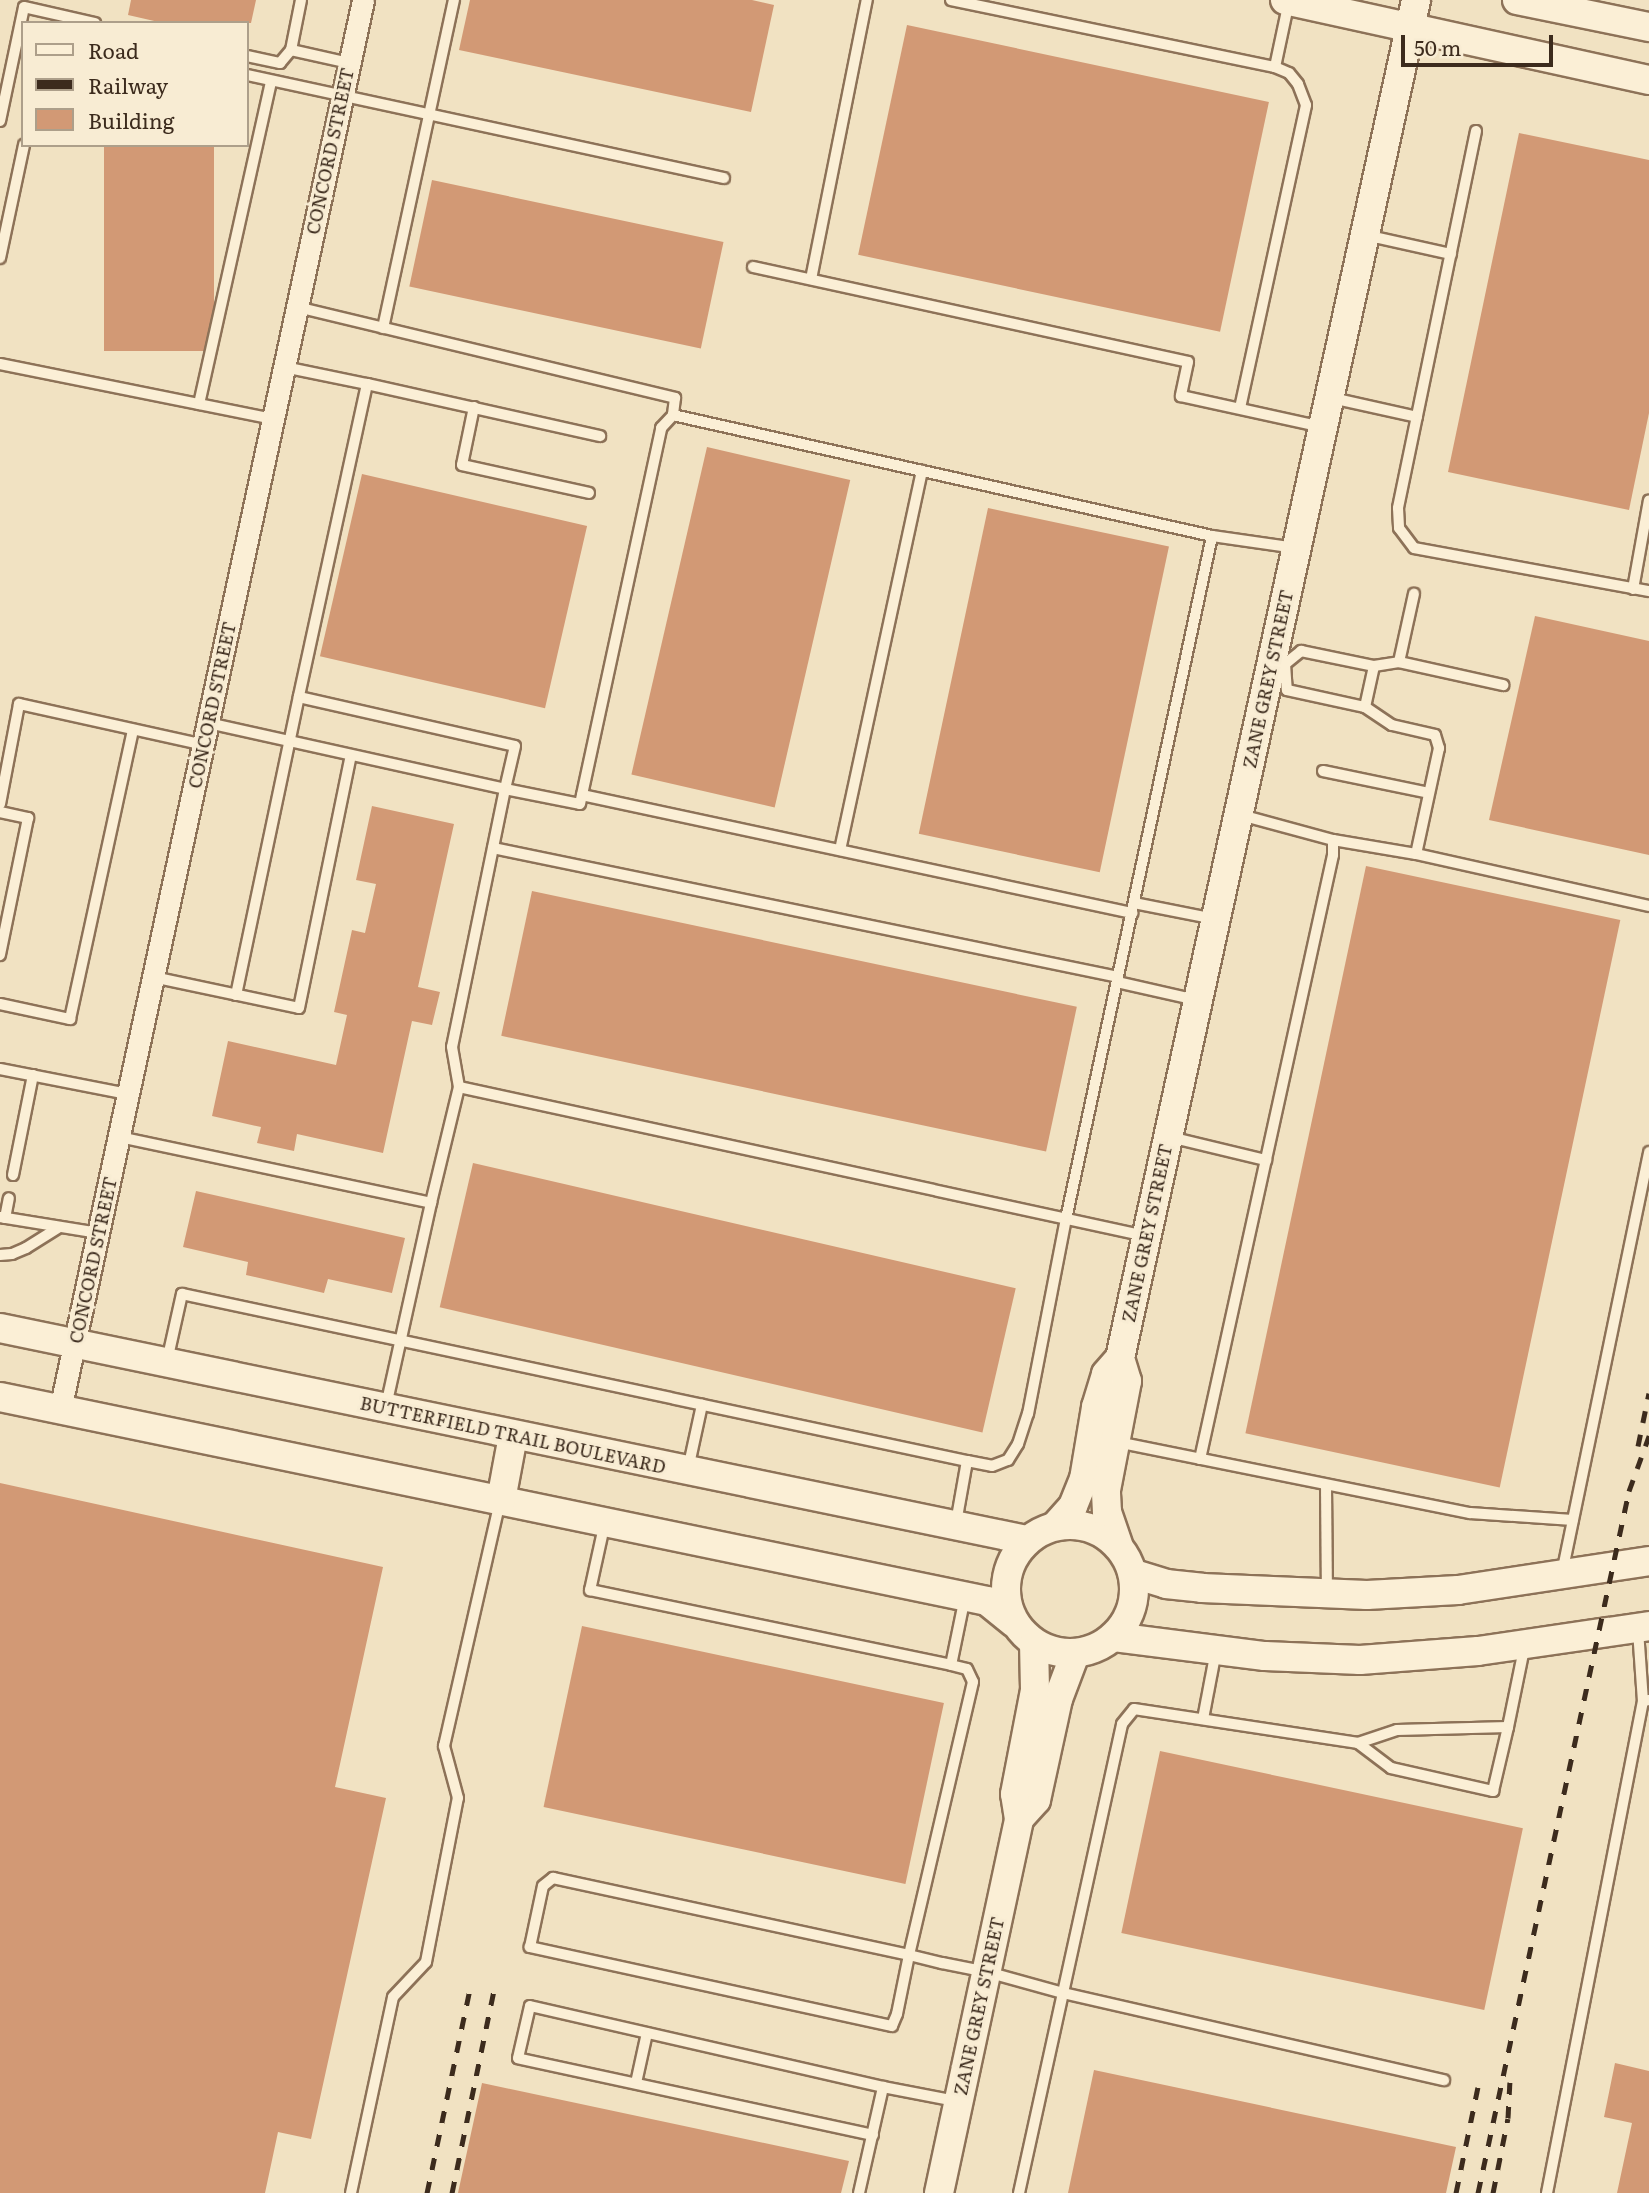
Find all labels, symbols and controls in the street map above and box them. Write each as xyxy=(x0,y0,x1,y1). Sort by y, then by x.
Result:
legend xyxy=(21,21,248,147)
scale bar xyxy=(1404,21,1556,65)
text: 50 m xyxy=(1414,31,1461,62)
text: Road xyxy=(88,34,139,65)
street label: CONCORD STREET xyxy=(302,66,358,236)
text: Railway xyxy=(88,69,168,100)
text: Building xyxy=(88,104,174,135)
street label: ZANE GREY STREET xyxy=(1239,588,1297,770)
street label: CONCORD STREET xyxy=(184,620,240,790)
street label: ZANE GREY STREET xyxy=(1118,1142,1176,1324)
street label: CONCORD STREET xyxy=(65,1175,121,1345)
street label: BUTTERFIELD TRAIL BOULEVARD xyxy=(358,1392,668,1478)
street label: ZANE GREY STREET xyxy=(950,1915,1008,2097)

